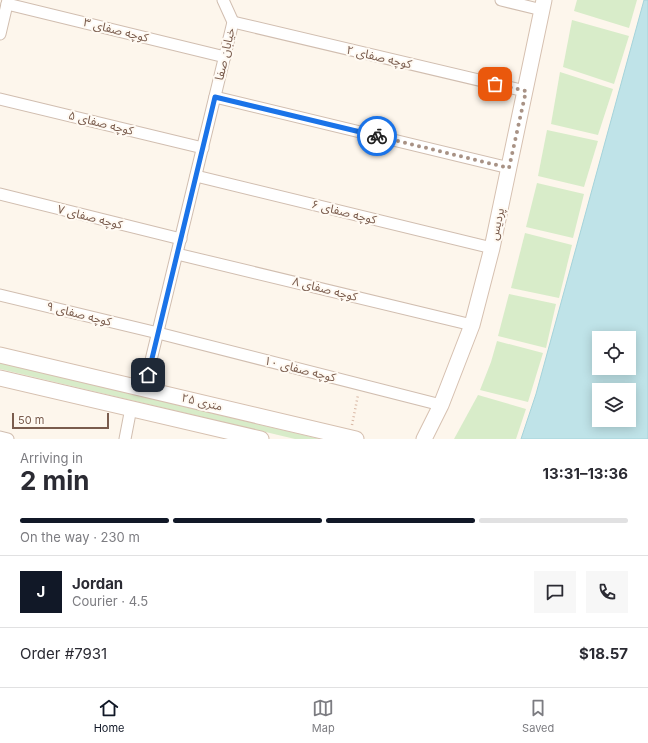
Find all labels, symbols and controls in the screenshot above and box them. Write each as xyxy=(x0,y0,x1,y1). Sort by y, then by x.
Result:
street label: کوچه صفای ۳ xyxy=(82,14,151,46)
street label: خیابان صفا xyxy=(211,26,238,82)
street label: کوچه صفای ۲ xyxy=(345,42,414,73)
pin xyxy=(478,67,512,101)
icon: bag xyxy=(484,73,506,95)
street label: کوچه صفای ۵ xyxy=(67,107,136,139)
courier xyxy=(357,116,397,156)
icon: bike xyxy=(366,125,388,147)
street label: کوچه صفای ۶ xyxy=(310,196,379,228)
street label: کوچه صفای ۷ xyxy=(56,201,125,233)
street label: پردیس xyxy=(486,206,508,242)
street label: کوچه صفای ۸ xyxy=(291,273,360,305)
street label: کوچه صفای ۹ xyxy=(45,298,114,330)
map controls xyxy=(592,331,636,427)
button: locate xyxy=(592,331,636,375)
street label: کوچه صفای ۱۰ xyxy=(262,352,339,386)
pin xyxy=(131,358,165,392)
icon: home xyxy=(137,364,159,386)
button: layers xyxy=(592,383,636,427)
street label: ۲۵ متری xyxy=(180,390,224,414)
scale bar xyxy=(12,411,109,430)
text: 50 m xyxy=(18,413,44,427)
text: Arriving in xyxy=(20,450,83,466)
text: 13:31–13:36 xyxy=(543,464,628,483)
text: 2 min xyxy=(20,465,90,496)
text: On the way · 230 m xyxy=(20,529,140,545)
button: chat xyxy=(534,571,576,613)
button: phone xyxy=(586,571,628,613)
text: Jordan xyxy=(72,574,123,593)
text: J xyxy=(37,582,45,601)
text: Courier · 4.5 xyxy=(72,593,148,609)
text: Order #7931 xyxy=(20,644,107,663)
text: $18.57 xyxy=(579,644,628,663)
tab: Home xyxy=(94,697,125,735)
tab: Map xyxy=(312,697,335,735)
tab: Saved xyxy=(522,697,554,735)

